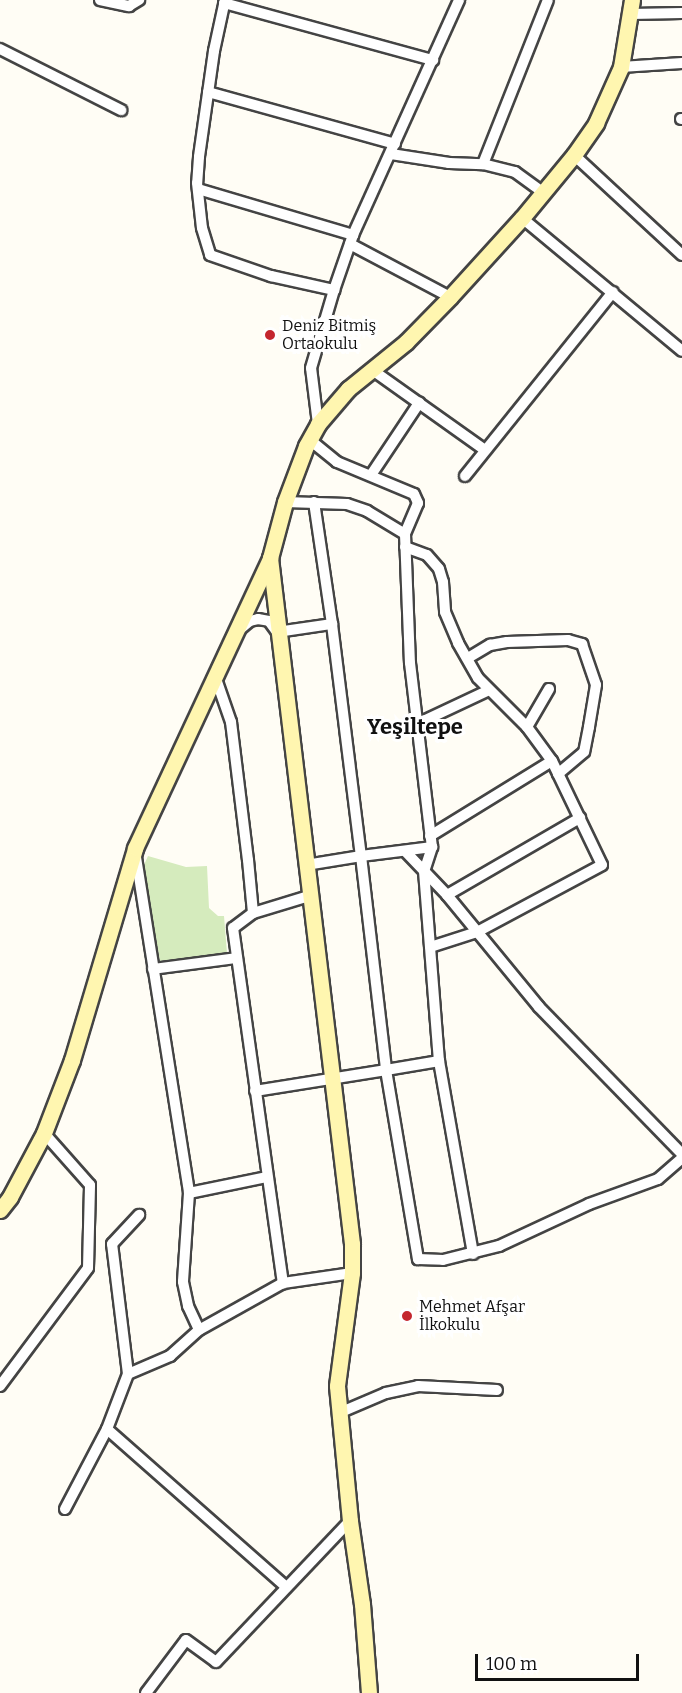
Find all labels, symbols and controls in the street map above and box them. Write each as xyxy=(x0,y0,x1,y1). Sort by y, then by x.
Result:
place label: Deniz Bitmiş Ortaokulu xyxy=(282,316,376,354)
marker: Deniz Bitmiş Ortaokulu xyxy=(263,328,277,342)
district label: Yeşiltepe xyxy=(367,714,463,740)
place label: Mehmet Afşar İlkokulu xyxy=(419,1297,525,1335)
marker: Mehmet Afşar İlkokulu xyxy=(400,1309,414,1323)
scale bar xyxy=(478,1642,642,1680)
text: 100 m xyxy=(486,1653,537,1675)

